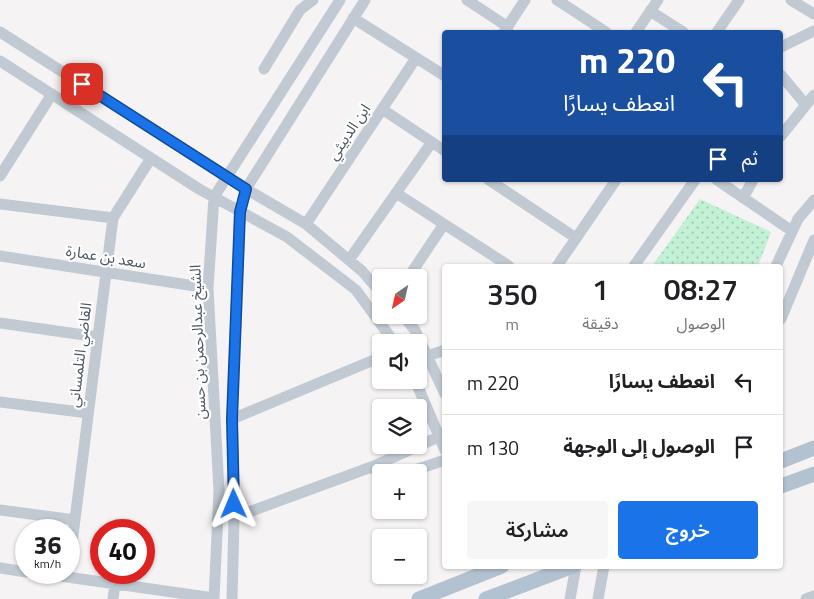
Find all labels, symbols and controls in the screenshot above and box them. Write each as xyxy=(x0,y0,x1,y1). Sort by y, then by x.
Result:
text: 220 m xyxy=(579,33,675,87)
icon: left xyxy=(693,50,758,115)
pin xyxy=(61,63,103,105)
icon: arrive xyxy=(68,70,96,98)
text: انعطف يسارًا xyxy=(563,86,675,120)
street label: ابن الدبيثي xyxy=(321,99,376,165)
text: ثم xyxy=(742,143,758,172)
icon: arrive xyxy=(704,145,732,173)
street label: سعد بن عمارة xyxy=(64,239,148,274)
street label: الشيخ عبدالرحمن بن حسن xyxy=(183,264,213,420)
text: 1 xyxy=(592,266,609,312)
text: 08:27 xyxy=(664,266,738,312)
north arrow xyxy=(372,269,428,324)
map controls xyxy=(372,269,427,584)
text: 350 xyxy=(487,271,537,317)
street label: القاضي التلمساني xyxy=(62,301,98,409)
text: دقيقة xyxy=(582,311,619,335)
text: الوصول xyxy=(677,311,725,335)
text: m xyxy=(505,312,519,336)
button: sound xyxy=(372,334,427,389)
text: انعطف يسارًا xyxy=(609,366,715,395)
text: 220 m xyxy=(467,368,519,397)
icon: left xyxy=(730,368,758,396)
button: layers xyxy=(372,399,427,454)
text: الوصول إلى الوجهة xyxy=(563,431,715,460)
text: 130 m xyxy=(467,433,519,462)
icon: arrive xyxy=(730,433,758,461)
button: + xyxy=(372,464,427,519)
position arrow xyxy=(207,477,259,529)
button: مشاركة xyxy=(467,501,608,559)
button: خروج xyxy=(618,501,758,559)
speed limit sign: 40 xyxy=(90,519,155,584)
text: 36 xyxy=(33,526,62,564)
button: − xyxy=(372,529,427,584)
text: km/h xyxy=(34,554,61,573)

